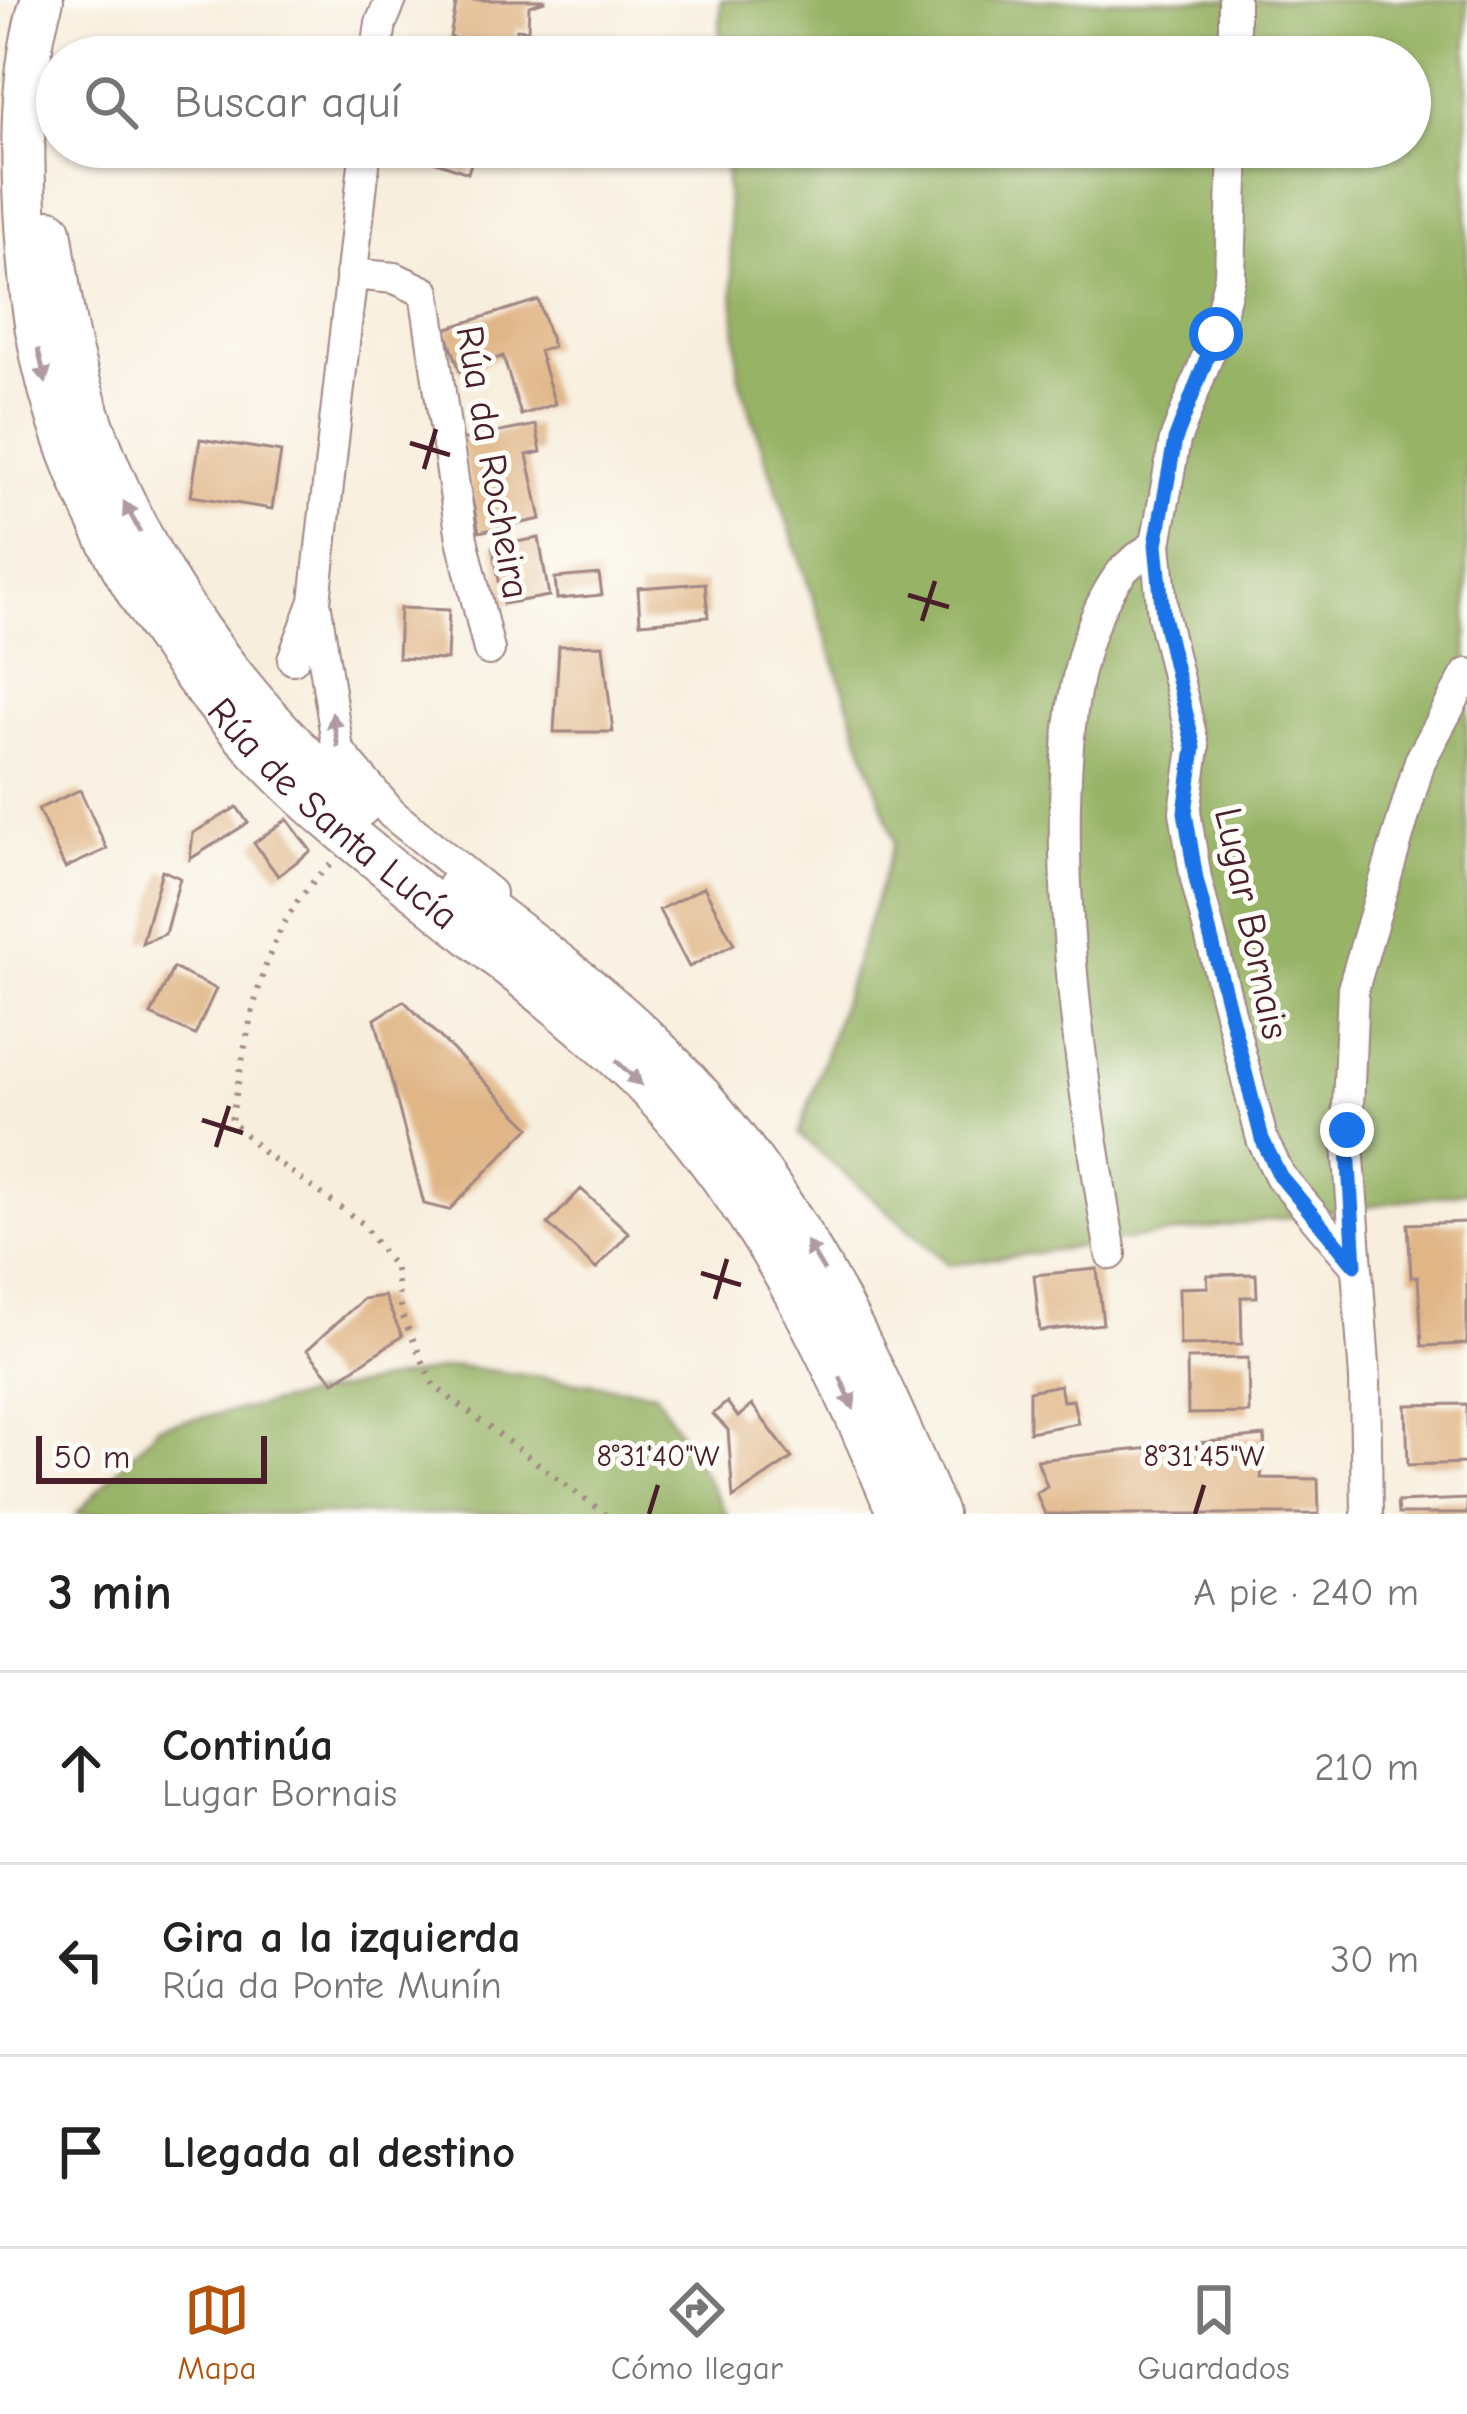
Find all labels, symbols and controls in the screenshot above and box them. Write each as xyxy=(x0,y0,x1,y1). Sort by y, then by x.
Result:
search box xyxy=(36,36,1431,168)
icon: search xyxy=(78,69,144,135)
text: Buscar aquí xyxy=(174,76,401,128)
route start xyxy=(1189,307,1243,361)
street label: Rúa da Rocheira xyxy=(446,322,539,602)
one-way arrow xyxy=(33,348,52,385)
one-way arrow xyxy=(122,500,143,535)
street label: Rúa de Santa Lucía xyxy=(198,689,467,939)
one-way arrow xyxy=(325,710,344,748)
street label: Lugar Bornais xyxy=(1205,804,1298,1043)
one-way arrow xyxy=(615,1059,643,1087)
route end xyxy=(1320,1103,1374,1157)
one-way arrow xyxy=(805,1239,826,1273)
one-way arrow xyxy=(838,1375,857,1411)
scale bar xyxy=(36,1430,267,1483)
text: 50 m xyxy=(54,1438,130,1476)
text: 8°31'40"W xyxy=(597,1439,719,1474)
text: 8°31'45"W xyxy=(1144,1439,1264,1474)
text: 3 min xyxy=(48,1563,172,1622)
text: A pie · 240 m xyxy=(1193,1570,1419,1615)
text: Continúa xyxy=(162,1719,333,1771)
icon: ahead xyxy=(48,1735,114,1801)
text: 210 m xyxy=(1314,1745,1419,1790)
text: Lugar Bornais xyxy=(162,1771,397,1816)
text: Gira a la izquierda xyxy=(162,1911,521,1963)
icon: left xyxy=(48,1927,114,1993)
text: 30 m xyxy=(1330,1937,1419,1982)
text: Rúa da Ponte Munín xyxy=(162,1963,502,2008)
icon: arrive xyxy=(48,2119,114,2185)
text: Llegada al destino xyxy=(162,2126,515,2178)
tab: Mapa xyxy=(177,2277,256,2387)
tab: Cómo llegar xyxy=(611,2277,783,2387)
tab: Guardados xyxy=(1137,2277,1290,2387)

